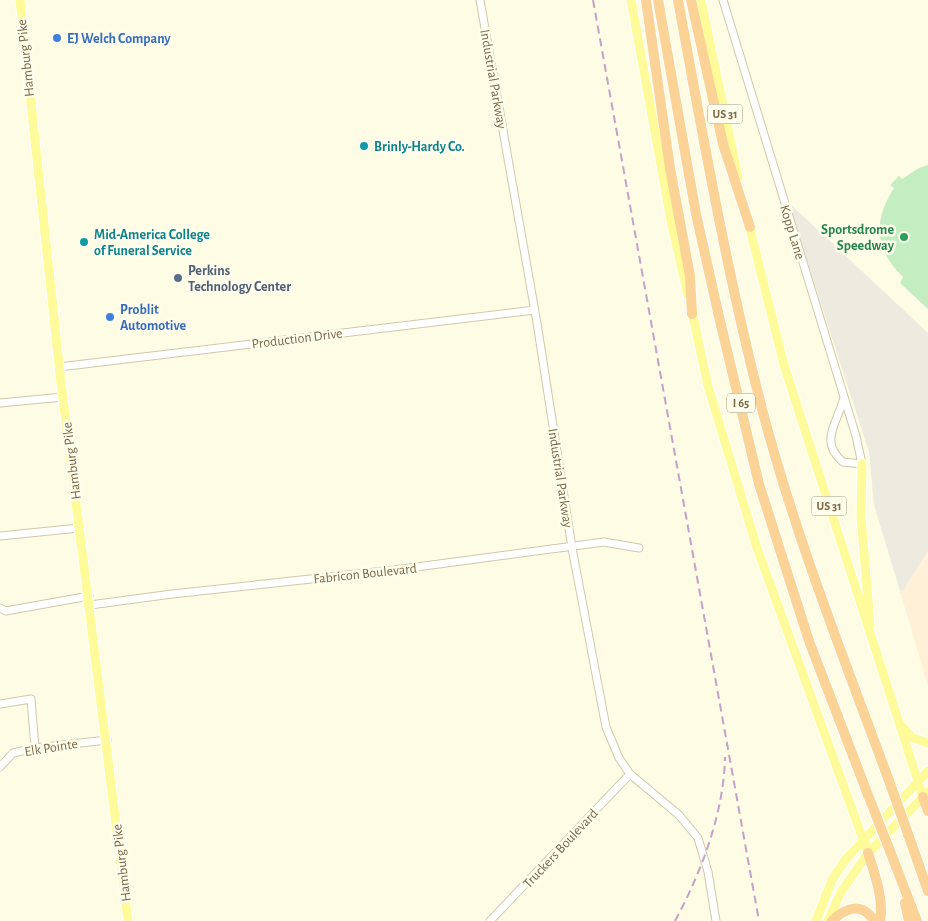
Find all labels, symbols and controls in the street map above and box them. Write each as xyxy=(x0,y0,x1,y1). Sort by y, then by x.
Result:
street label: Hamburg Pike xyxy=(15,18,37,97)
street label: Industrial Parkway xyxy=(477,28,509,130)
marker: EJ Welch Company xyxy=(51,32,63,44)
place label: EJ Welch Company xyxy=(67,32,171,46)
road number: US 31 xyxy=(708,105,742,124)
marker: Brinly-Hardy Co. xyxy=(358,140,370,152)
place label: Brinly-Hardy Co. xyxy=(374,140,465,154)
street label: Kopp Lane xyxy=(777,203,807,261)
place label: Sportsdrome Speedway xyxy=(821,223,895,253)
place label: Mid-America College of Funeral Service xyxy=(94,228,210,258)
marker: Sportsdrome Speedway xyxy=(898,231,910,243)
marker: Mid-America College of Funeral Service xyxy=(78,236,90,248)
place label: Perkins Technology Center xyxy=(188,264,291,294)
marker: Perkins Technology Center xyxy=(172,272,184,284)
place label: Problit Automotive xyxy=(120,303,187,333)
marker: Problit Automotive xyxy=(104,311,116,323)
street label: Production Drive xyxy=(251,326,343,352)
road number: I 65 xyxy=(727,393,755,412)
street label: Hamburg Pike xyxy=(60,421,84,500)
street label: Industrial Parkway xyxy=(545,427,575,529)
road number: US 31 xyxy=(812,496,846,516)
street label: Fabricon Boulevard xyxy=(313,562,417,586)
street label: Elk Pointe xyxy=(23,737,79,759)
street label: Truckers Boulevard xyxy=(521,806,601,891)
street label: Hamburg Pike xyxy=(110,823,134,902)

